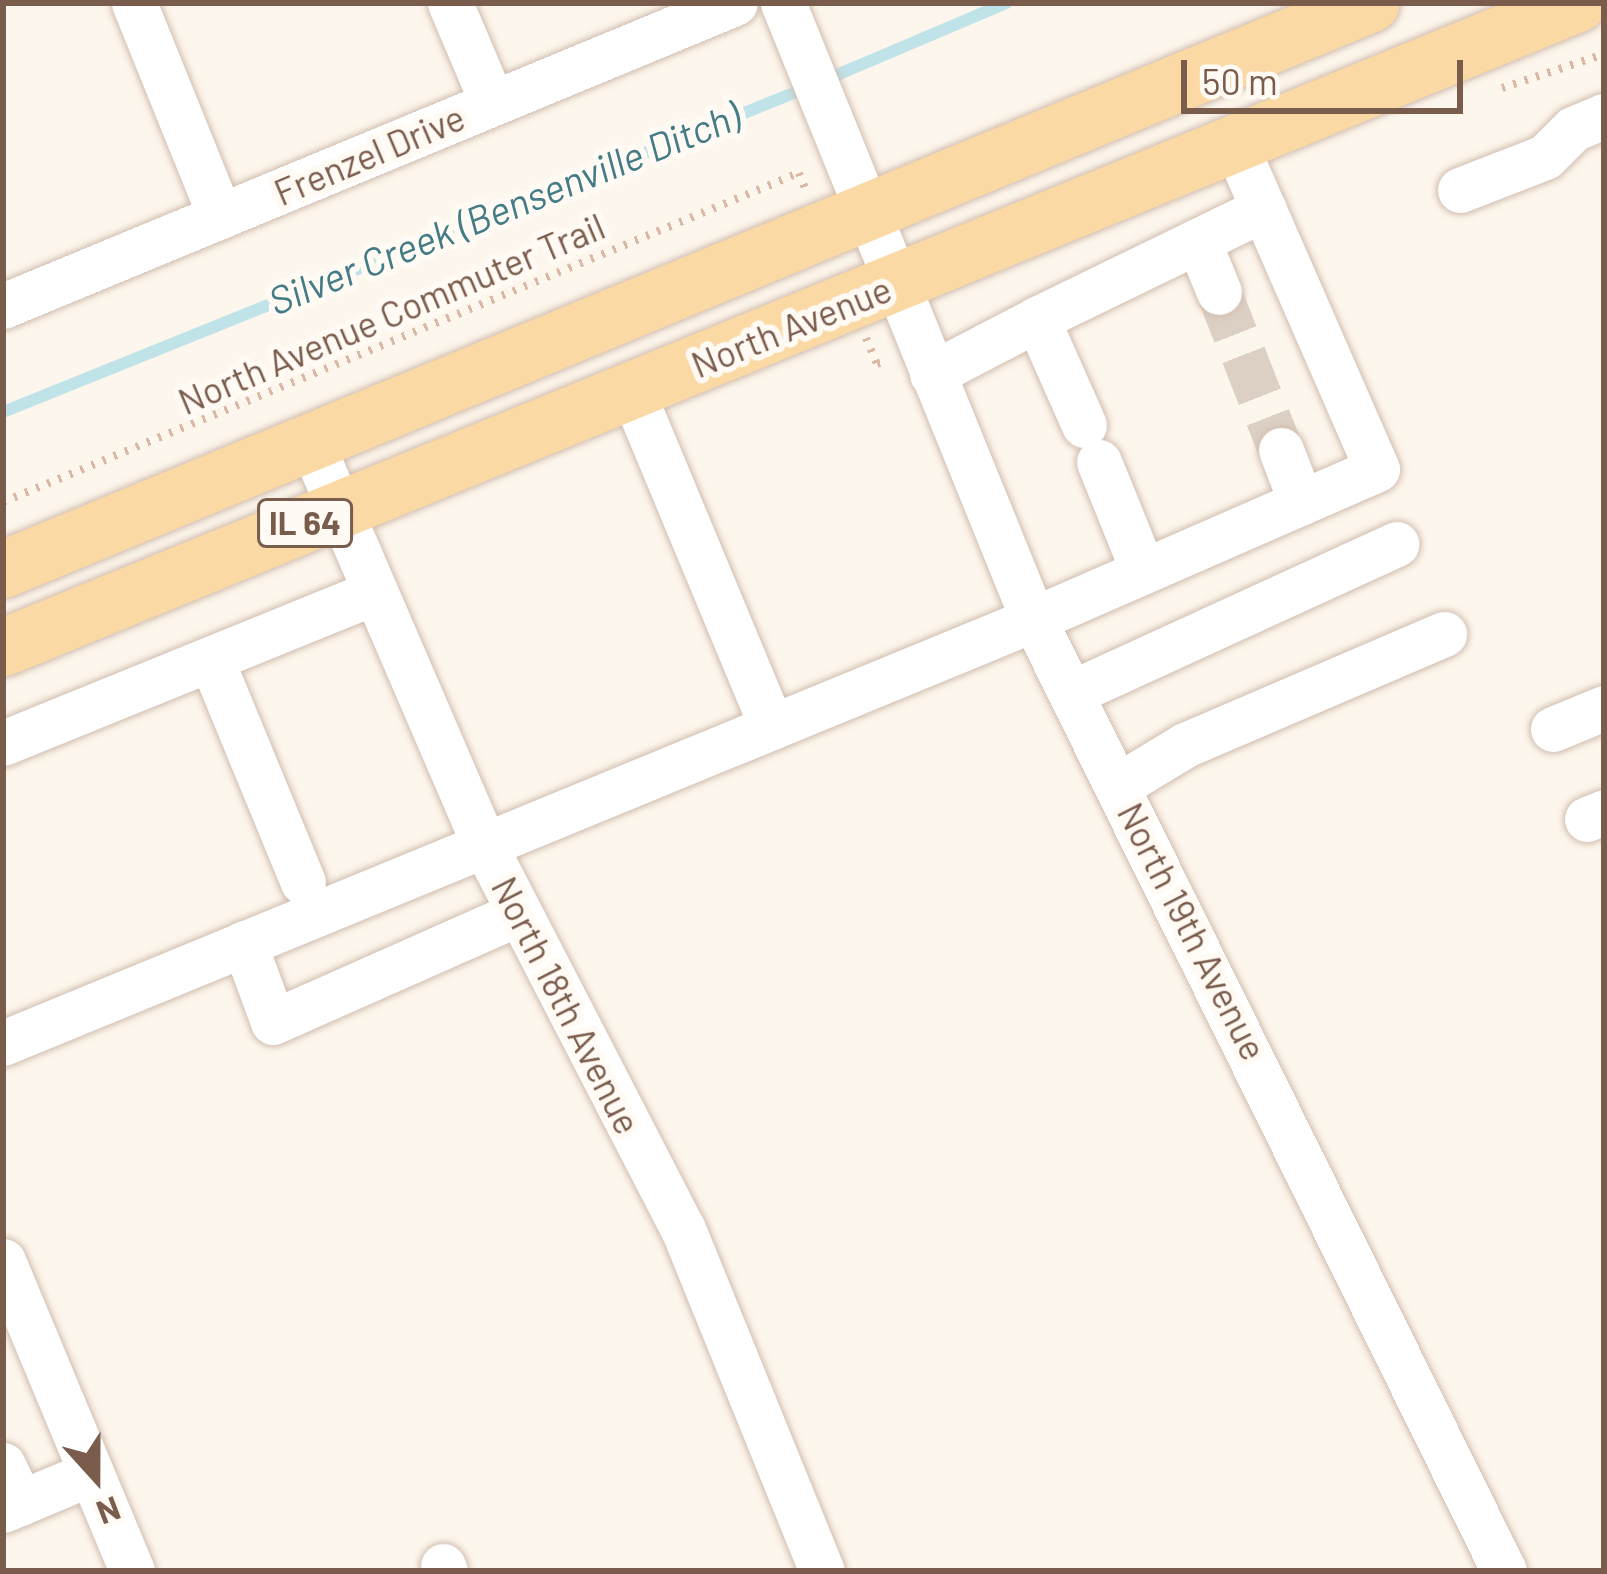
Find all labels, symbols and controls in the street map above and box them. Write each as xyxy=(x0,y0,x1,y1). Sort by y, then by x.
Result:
scale bar xyxy=(1187,36,1469,110)
text: 50 m xyxy=(1202,59,1278,102)
water label: Silver Creek (Bensenville Ditch) xyxy=(262,92,746,324)
street label: Frenzel Drive xyxy=(267,95,471,213)
street label: North Avenue Commuter Trail xyxy=(171,204,611,422)
street label: North Avenue xyxy=(685,266,897,386)
road number: IL 64 xyxy=(257,496,353,550)
street label: North 19th Avenue xyxy=(1110,795,1276,1067)
street label: North 18th Avenue xyxy=(484,869,650,1141)
north arrow xyxy=(36,1418,156,1538)
text: N xyxy=(91,1489,126,1534)

